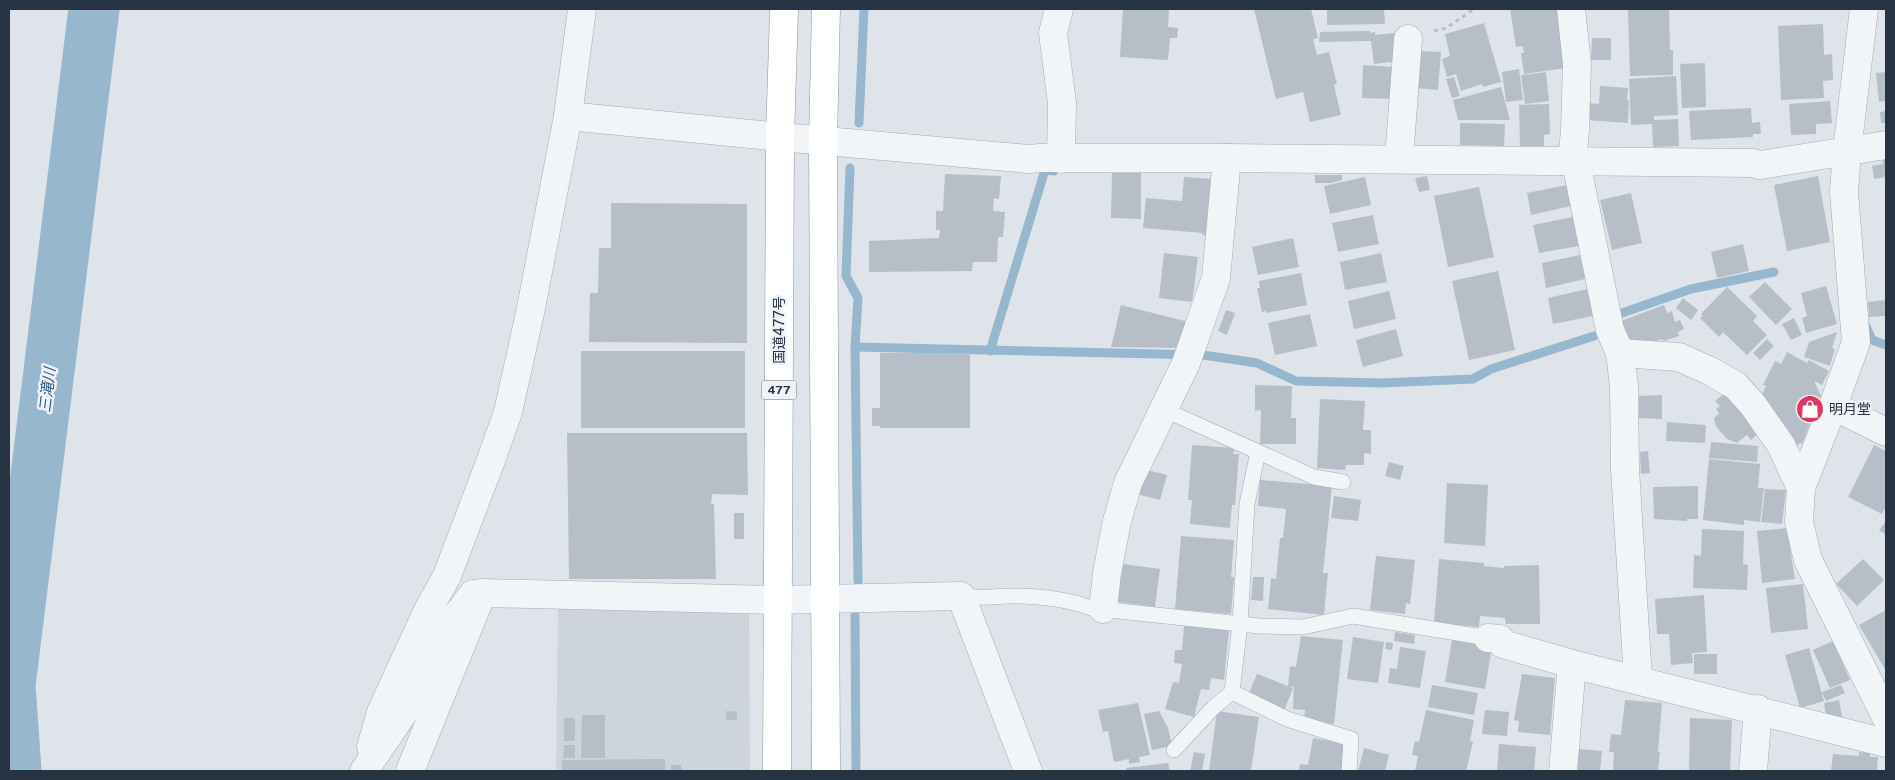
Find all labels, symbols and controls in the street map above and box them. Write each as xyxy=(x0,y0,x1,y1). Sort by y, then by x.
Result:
street label: 国道477号 xyxy=(771,296,787,364)
water label: 三滝川 xyxy=(36,365,58,413)
road number: 477 xyxy=(762,380,796,400)
shop icon: 明月堂 xyxy=(1795,394,1825,424)
place label: 明月堂 xyxy=(1829,401,1871,417)

